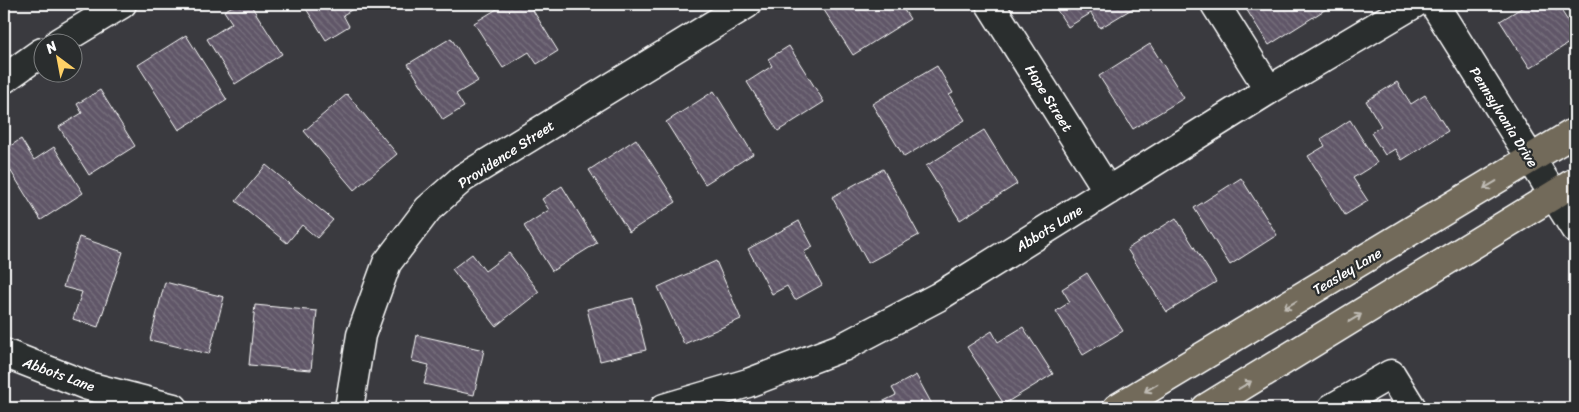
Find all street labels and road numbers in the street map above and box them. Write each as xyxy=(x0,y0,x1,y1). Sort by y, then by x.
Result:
street label: Hope Street xyxy=(1018,59,1079,137)
street label: Pennsylvania Drive xyxy=(1462,62,1545,173)
street label: Providence Street xyxy=(453,114,560,195)
street label: Abbots Lane xyxy=(1010,198,1088,259)
street label: Teasley Lane xyxy=(1308,241,1387,302)
street label: Abbots Lane xyxy=(18,350,99,399)

